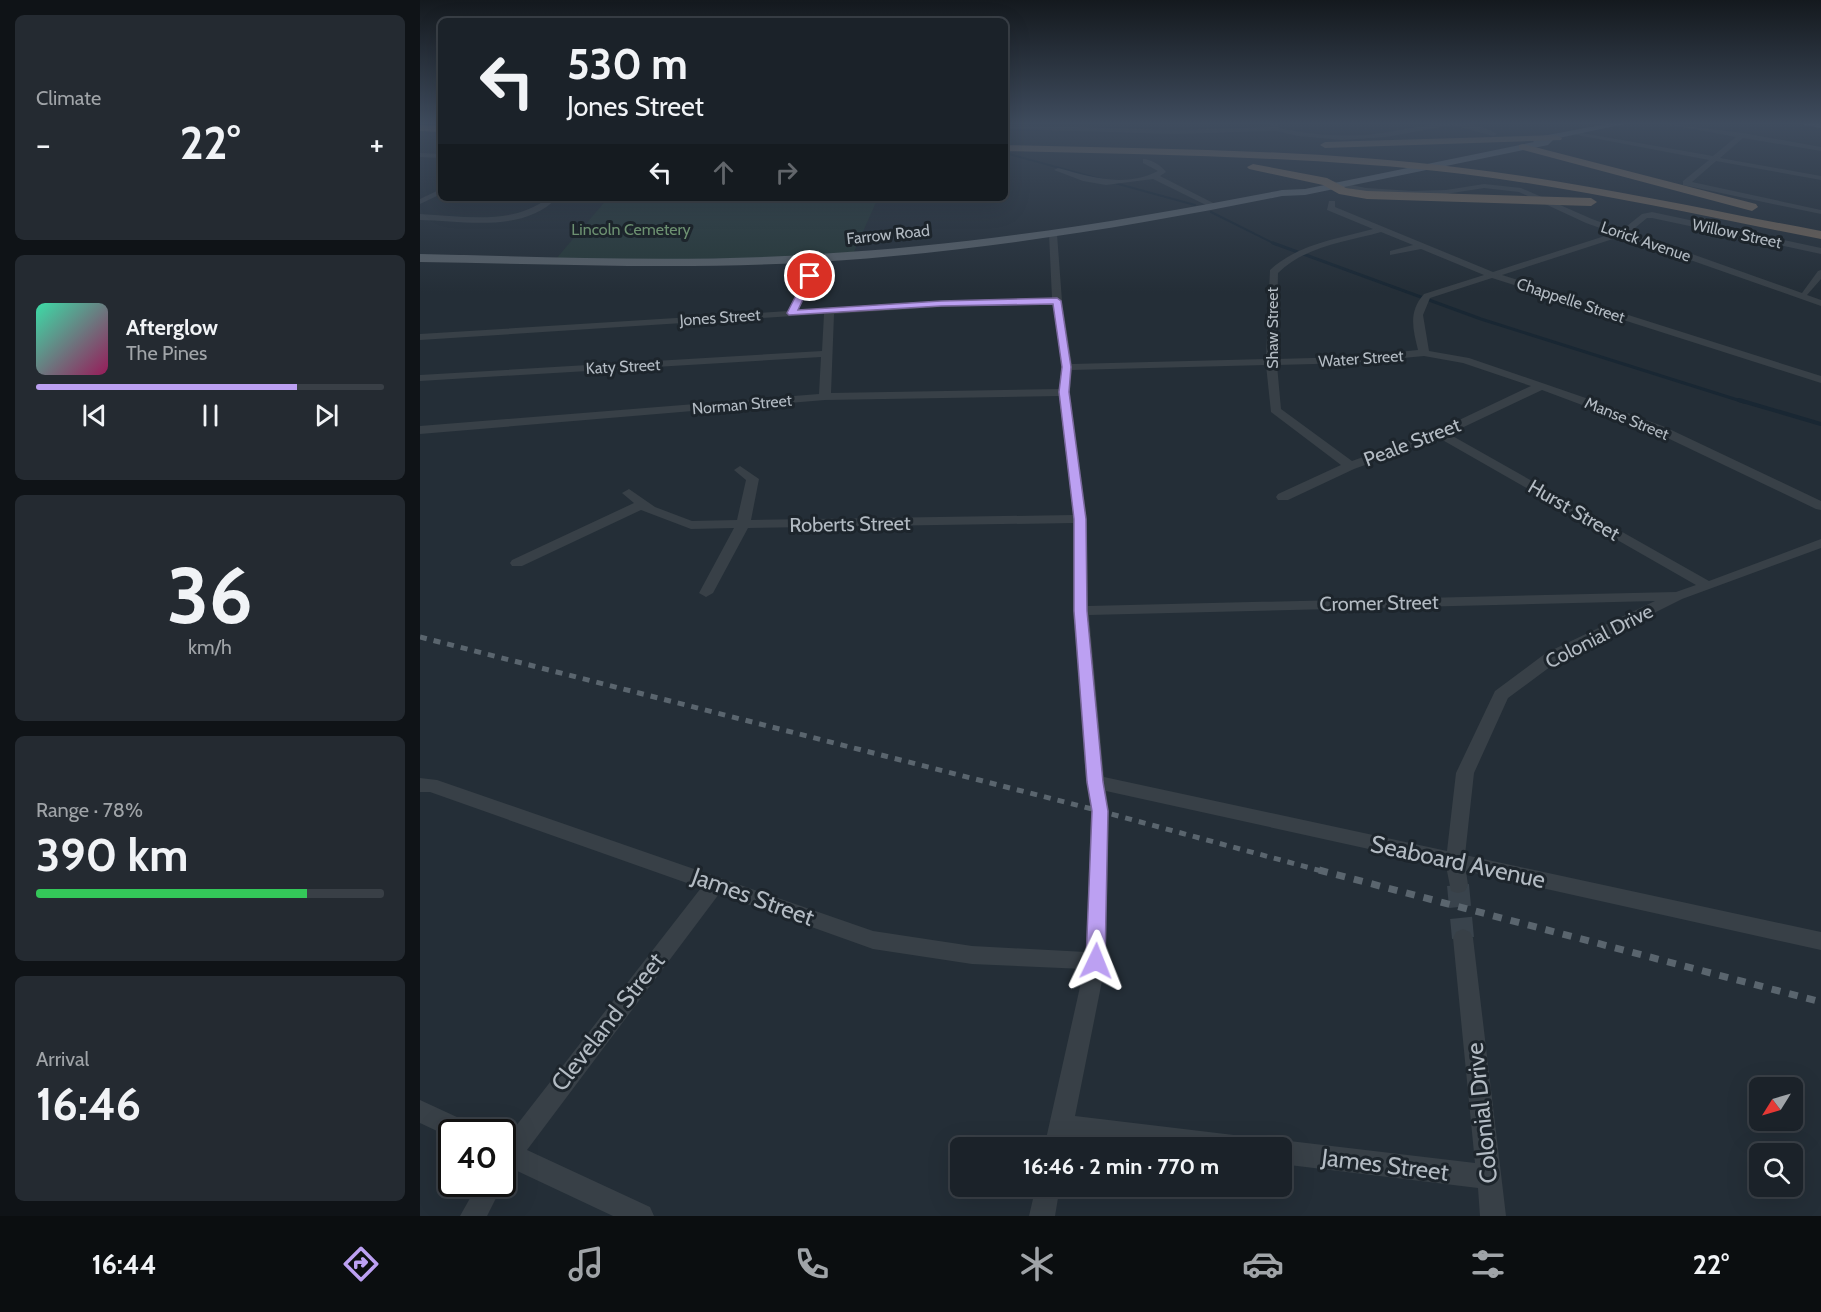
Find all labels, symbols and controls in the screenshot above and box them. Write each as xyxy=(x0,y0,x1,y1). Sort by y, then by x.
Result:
text: 530 m xyxy=(567,38,688,90)
icon: left xyxy=(468,42,546,120)
text: Climate xyxy=(36,86,101,110)
text: Jones Street xyxy=(567,90,704,123)
text: 22° xyxy=(180,116,240,170)
text: − xyxy=(36,124,51,164)
text: + xyxy=(369,124,384,164)
icon: left xyxy=(644,156,677,189)
icon: ahead xyxy=(707,156,740,189)
icon: right xyxy=(770,156,803,189)
street label: Willow Street xyxy=(1690,215,1784,252)
street label: Lorick Avenue xyxy=(1598,217,1693,266)
park label: Lincoln Cemetery xyxy=(571,220,691,239)
street label: Farrow Road xyxy=(845,221,931,248)
pin xyxy=(784,250,835,301)
icon: arrive xyxy=(793,259,826,292)
street label: Chappelle Street xyxy=(1514,274,1628,327)
street label: Shaw Street xyxy=(1263,287,1282,369)
street label: Jones Street xyxy=(678,305,762,330)
text: Afterglow xyxy=(126,314,218,341)
text: The Pines xyxy=(126,341,207,365)
street label: Water Street xyxy=(1318,346,1405,371)
street label: Katy Street xyxy=(585,355,661,378)
street label: Norman Street xyxy=(691,391,793,418)
street label: Manse Street xyxy=(1582,393,1672,444)
icon: previous xyxy=(78,399,111,432)
icon: pause xyxy=(194,399,227,432)
icon: next xyxy=(310,399,343,432)
street label: Peale Street xyxy=(1360,412,1464,471)
street label: Hurst Street xyxy=(1524,474,1624,546)
street label: Roberts Street xyxy=(789,511,911,537)
text: 36 xyxy=(167,548,253,643)
street label: Cromer Street xyxy=(1319,590,1439,616)
street label: Colonial Drive xyxy=(1541,599,1657,673)
text: km/h xyxy=(188,635,232,659)
text: Range · 78% xyxy=(36,798,143,822)
text: 390 km xyxy=(36,828,188,882)
street label: Seaboard Avenue xyxy=(1368,829,1548,894)
street label: James Street xyxy=(687,861,818,932)
position arrow xyxy=(1064,929,1128,993)
street label: Cleveland Street xyxy=(545,947,671,1097)
street label: Colonial Drive xyxy=(1460,1041,1503,1185)
text: Arrival xyxy=(36,1047,89,1071)
text: 16:46 xyxy=(36,1077,141,1131)
north arrow xyxy=(1749,1077,1803,1131)
map controls xyxy=(1749,1077,1803,1197)
speed limit sign: 40 xyxy=(438,1119,516,1197)
street label: James Street xyxy=(1319,1142,1450,1187)
button: search xyxy=(1749,1143,1803,1197)
text: 16:46 · 2 min · 770 m xyxy=(1023,1153,1219,1180)
icon: directions xyxy=(340,1243,382,1285)
icon: music xyxy=(565,1243,607,1285)
icon: phone xyxy=(791,1243,833,1285)
icon: climate xyxy=(1016,1243,1058,1285)
icon: car xyxy=(1242,1243,1284,1285)
icon: filters xyxy=(1467,1243,1509,1285)
text: 16:44 xyxy=(92,1248,156,1281)
text: 22° xyxy=(1693,1248,1729,1281)

